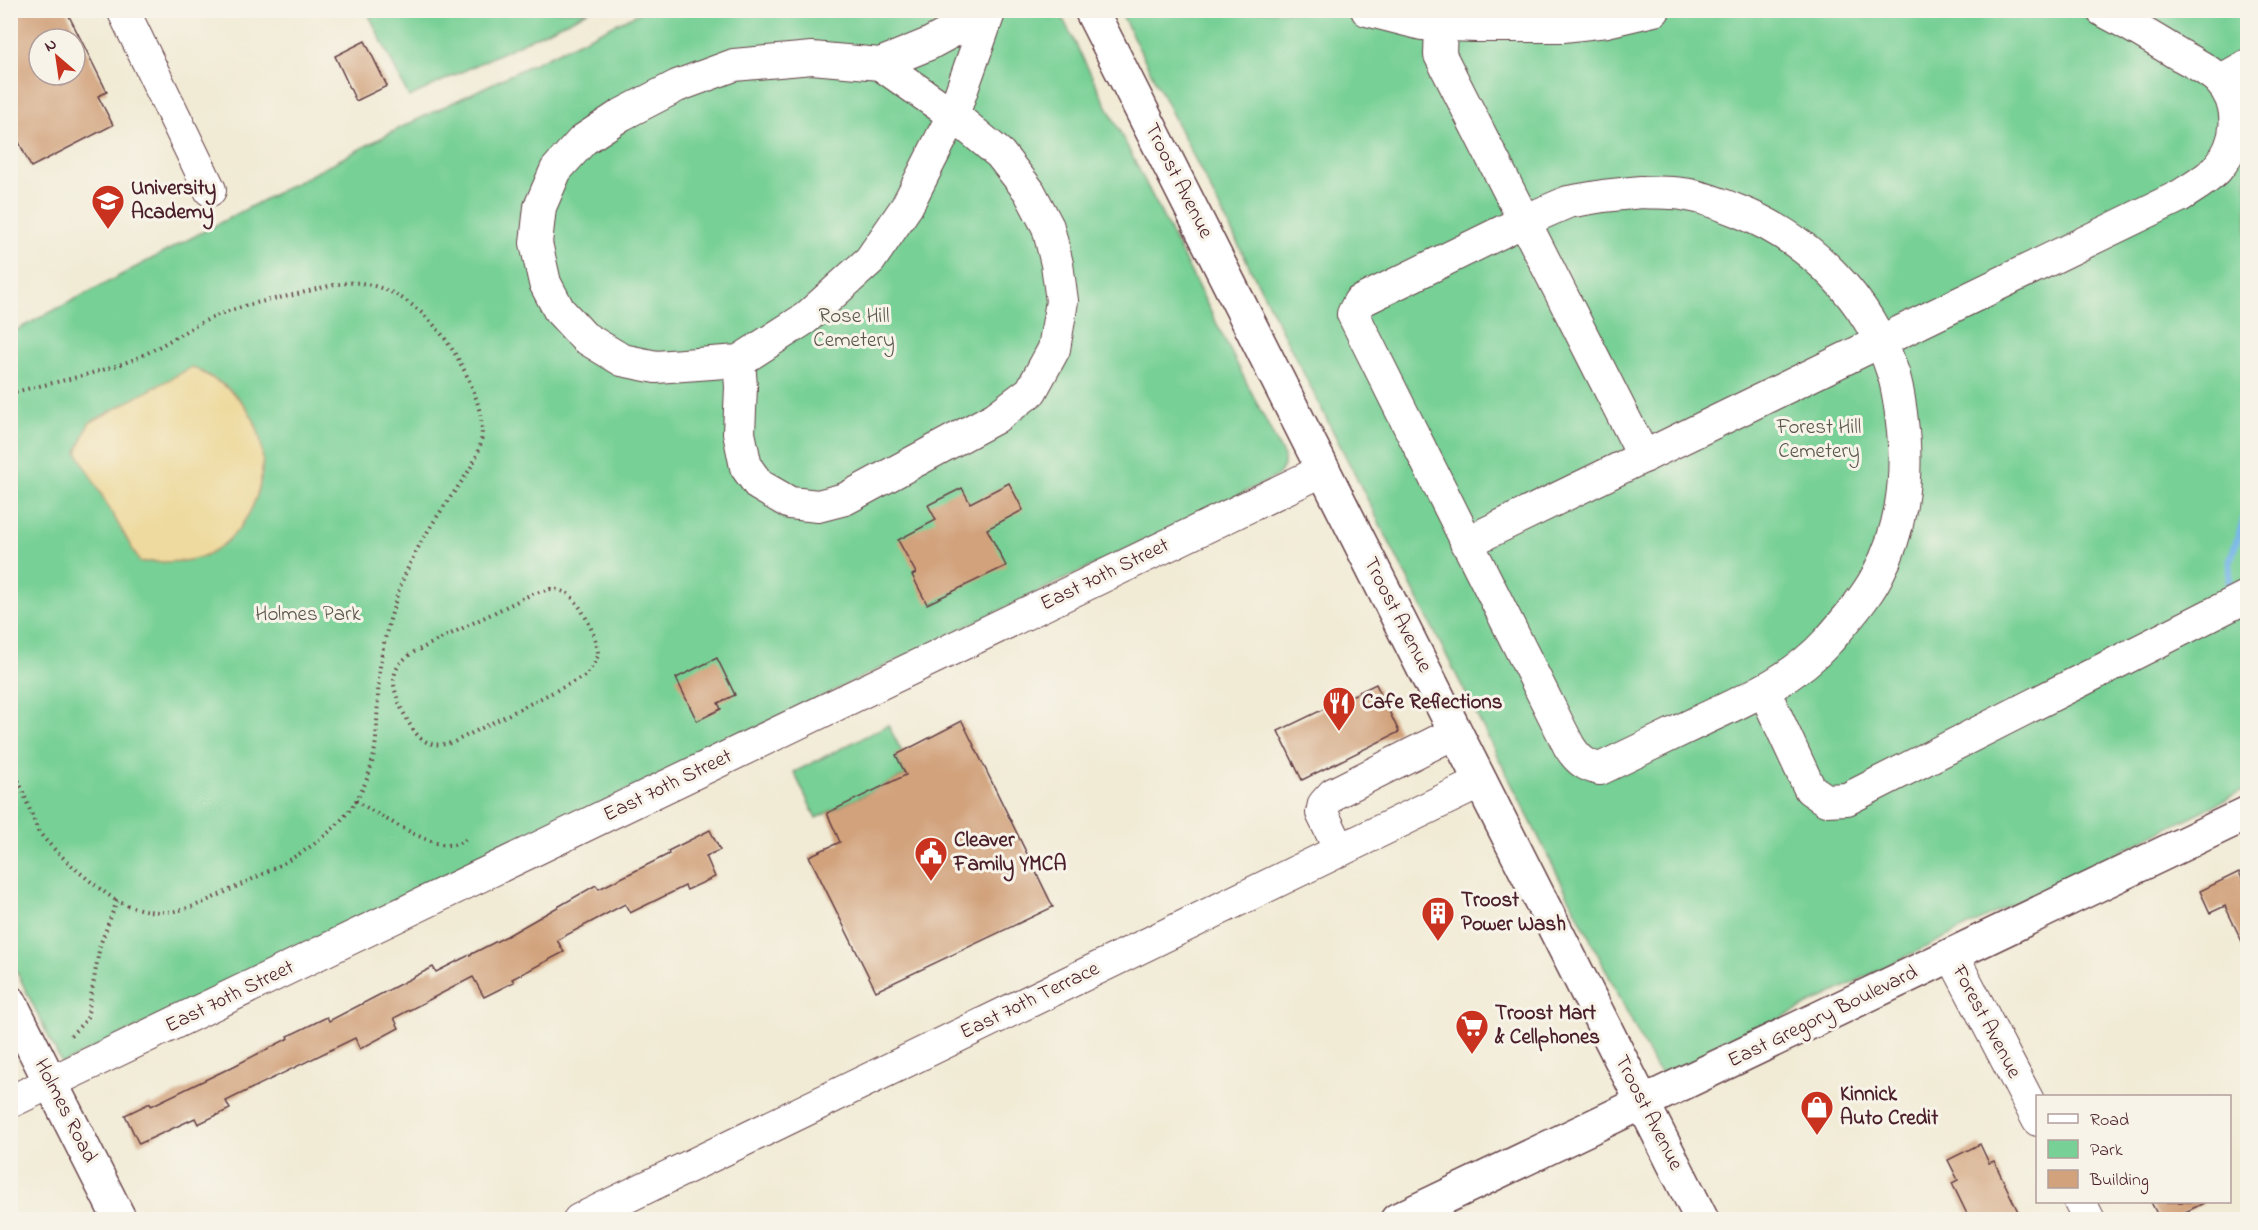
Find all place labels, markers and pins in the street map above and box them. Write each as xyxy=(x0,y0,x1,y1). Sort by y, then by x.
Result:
place label: University Academy xyxy=(131,174,217,230)
school or university icon: University Academy xyxy=(90,183,126,230)
restaurant icon: Cafe Reflections xyxy=(1321,685,1357,732)
place label: Cafe Reflections xyxy=(1362,688,1503,718)
place label: Cleaver Family YMCA xyxy=(953,826,1066,882)
public building icon: Cleaver Family YMCA xyxy=(913,835,949,882)
place label: Troost Power Wash xyxy=(1461,886,1566,940)
building icon: Troost Power Wash xyxy=(1420,895,1456,942)
place label: Troost Mart & Cellphones xyxy=(1494,999,1600,1053)
supermarket icon: Troost Mart & Cellphones xyxy=(1454,1008,1490,1055)
place label: Kinnick Auto Credit xyxy=(1840,1080,1939,1134)
shop icon: Kinnick Auto Credit xyxy=(1799,1089,1835,1136)

